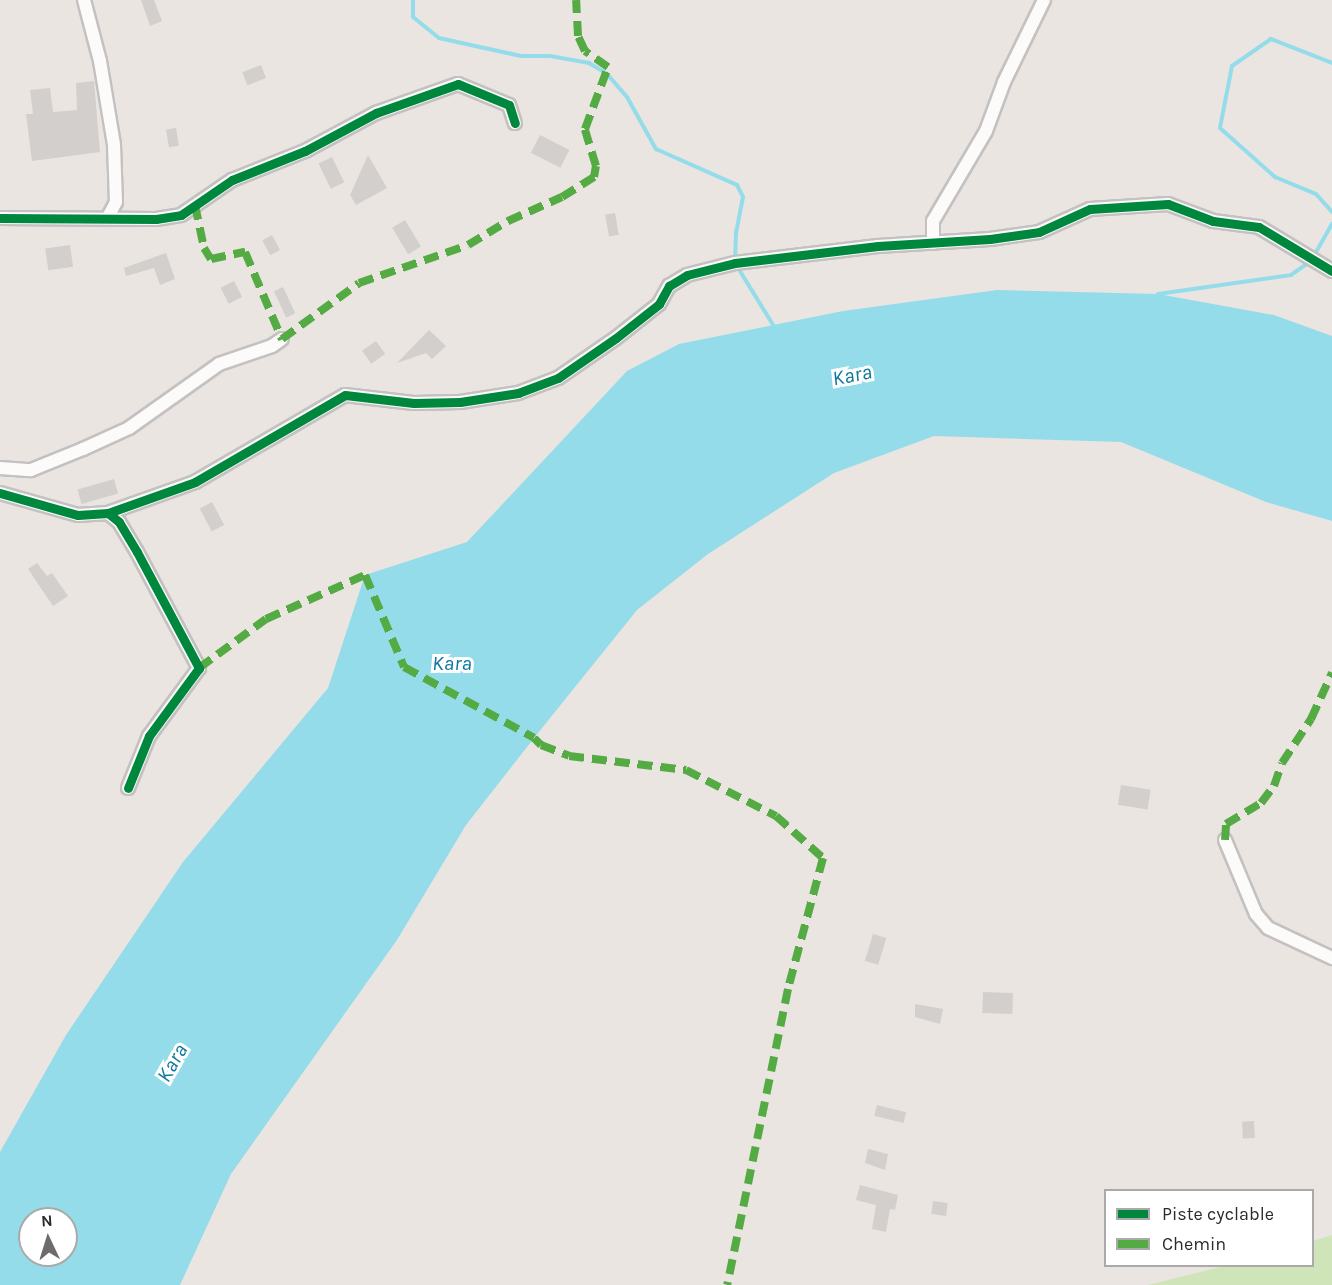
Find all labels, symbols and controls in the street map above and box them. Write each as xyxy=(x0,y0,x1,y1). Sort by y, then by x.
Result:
water label: Kara xyxy=(830,359,874,391)
water label: Kara xyxy=(432,650,472,676)
water label: Kara xyxy=(151,1039,193,1087)
legend xyxy=(1104,1189,1314,1267)
text: Piste cyclable xyxy=(1162,1203,1274,1225)
north arrow xyxy=(18,1207,78,1267)
text: N xyxy=(40,1211,53,1230)
text: Chemin xyxy=(1162,1233,1226,1255)

